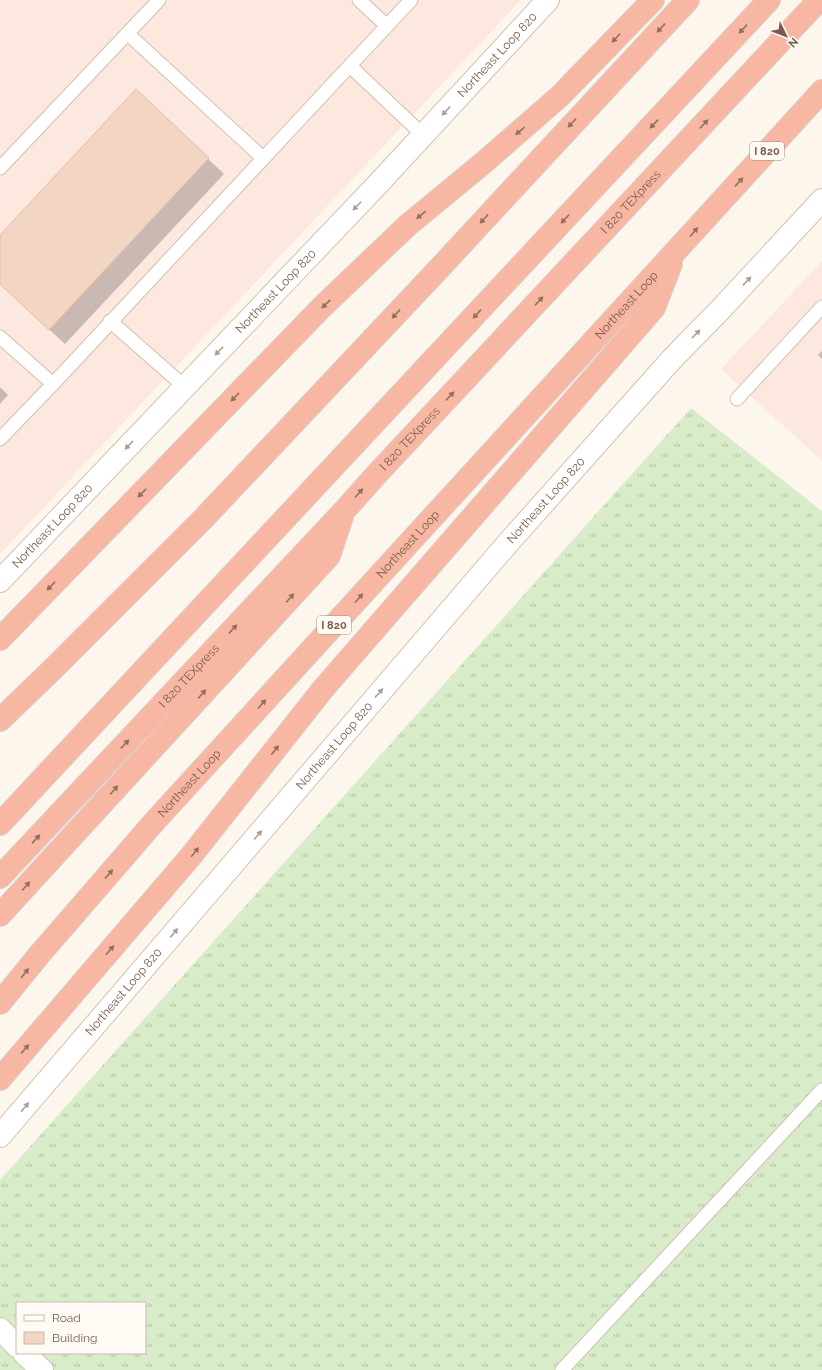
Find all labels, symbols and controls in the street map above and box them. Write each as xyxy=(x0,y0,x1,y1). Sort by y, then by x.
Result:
street label: Northeast Loop 820 xyxy=(455,10,540,100)
north arrow xyxy=(766,16,806,56)
one-way arrow xyxy=(657,24,666,33)
one-way arrow xyxy=(739,24,748,33)
one-way arrow xyxy=(611,33,621,43)
text: N xyxy=(785,35,801,50)
one-way arrow xyxy=(441,106,450,116)
one-way arrow xyxy=(568,118,577,129)
one-way arrow xyxy=(650,119,659,128)
one-way arrow xyxy=(699,119,709,129)
one-way arrow xyxy=(515,126,525,135)
road number: I 820 xyxy=(750,142,784,160)
street label: I 820 TEXpress xyxy=(598,167,664,236)
one-way arrow xyxy=(734,177,743,187)
one-way arrow xyxy=(352,201,362,211)
one-way arrow xyxy=(415,210,426,219)
one-way arrow xyxy=(561,213,570,224)
one-way arrow xyxy=(480,214,489,224)
one-way arrow xyxy=(689,227,698,237)
street label: Northeast Loop 820 xyxy=(233,246,319,336)
street label: Northeast Loop xyxy=(592,268,661,342)
one-way arrow xyxy=(742,276,751,286)
one-way arrow xyxy=(534,295,543,306)
one-way arrow xyxy=(321,299,331,309)
one-way arrow xyxy=(472,308,481,319)
one-way arrow xyxy=(391,309,401,319)
one-way arrow xyxy=(691,329,701,339)
one-way arrow xyxy=(215,346,224,355)
one-way arrow xyxy=(445,391,455,401)
one-way arrow xyxy=(230,392,240,402)
street label: I 820 TEXpress xyxy=(377,404,443,473)
one-way arrow xyxy=(125,440,134,450)
street label: Northeast Loop 820 xyxy=(504,454,588,546)
street label: Northeast Loop 820 xyxy=(9,481,96,571)
one-way arrow xyxy=(137,488,147,498)
one-way arrow xyxy=(355,488,364,499)
street label: Northeast Loop xyxy=(374,508,442,581)
one-way arrow xyxy=(47,581,56,591)
one-way arrow xyxy=(354,593,364,603)
one-way arrow xyxy=(285,594,294,603)
road number: I 820 xyxy=(317,616,351,634)
one-way arrow xyxy=(229,623,238,634)
street label: I 820 TEXpress xyxy=(156,641,222,710)
one-way arrow xyxy=(374,688,383,698)
one-way arrow xyxy=(197,689,207,699)
one-way arrow xyxy=(257,699,266,710)
street label: Northeast Loop 820 xyxy=(293,699,376,792)
one-way arrow xyxy=(120,739,130,749)
one-way arrow xyxy=(271,744,280,755)
street label: Northeast Loop xyxy=(155,747,224,820)
one-way arrow xyxy=(109,785,119,795)
one-way arrow xyxy=(253,830,262,839)
one-way arrow xyxy=(31,834,40,843)
one-way arrow xyxy=(190,846,199,857)
one-way arrow xyxy=(105,869,114,879)
one-way arrow xyxy=(22,881,31,891)
one-way arrow xyxy=(169,928,178,939)
street label: Northeast Loop 820 xyxy=(82,945,165,1038)
one-way arrow xyxy=(106,945,115,956)
one-way arrow xyxy=(20,967,29,978)
one-way arrow xyxy=(21,1044,30,1054)
one-way arrow xyxy=(21,1101,30,1112)
legend xyxy=(16,1302,146,1354)
text: Road xyxy=(52,1311,81,1325)
text: Building xyxy=(52,1331,98,1345)

